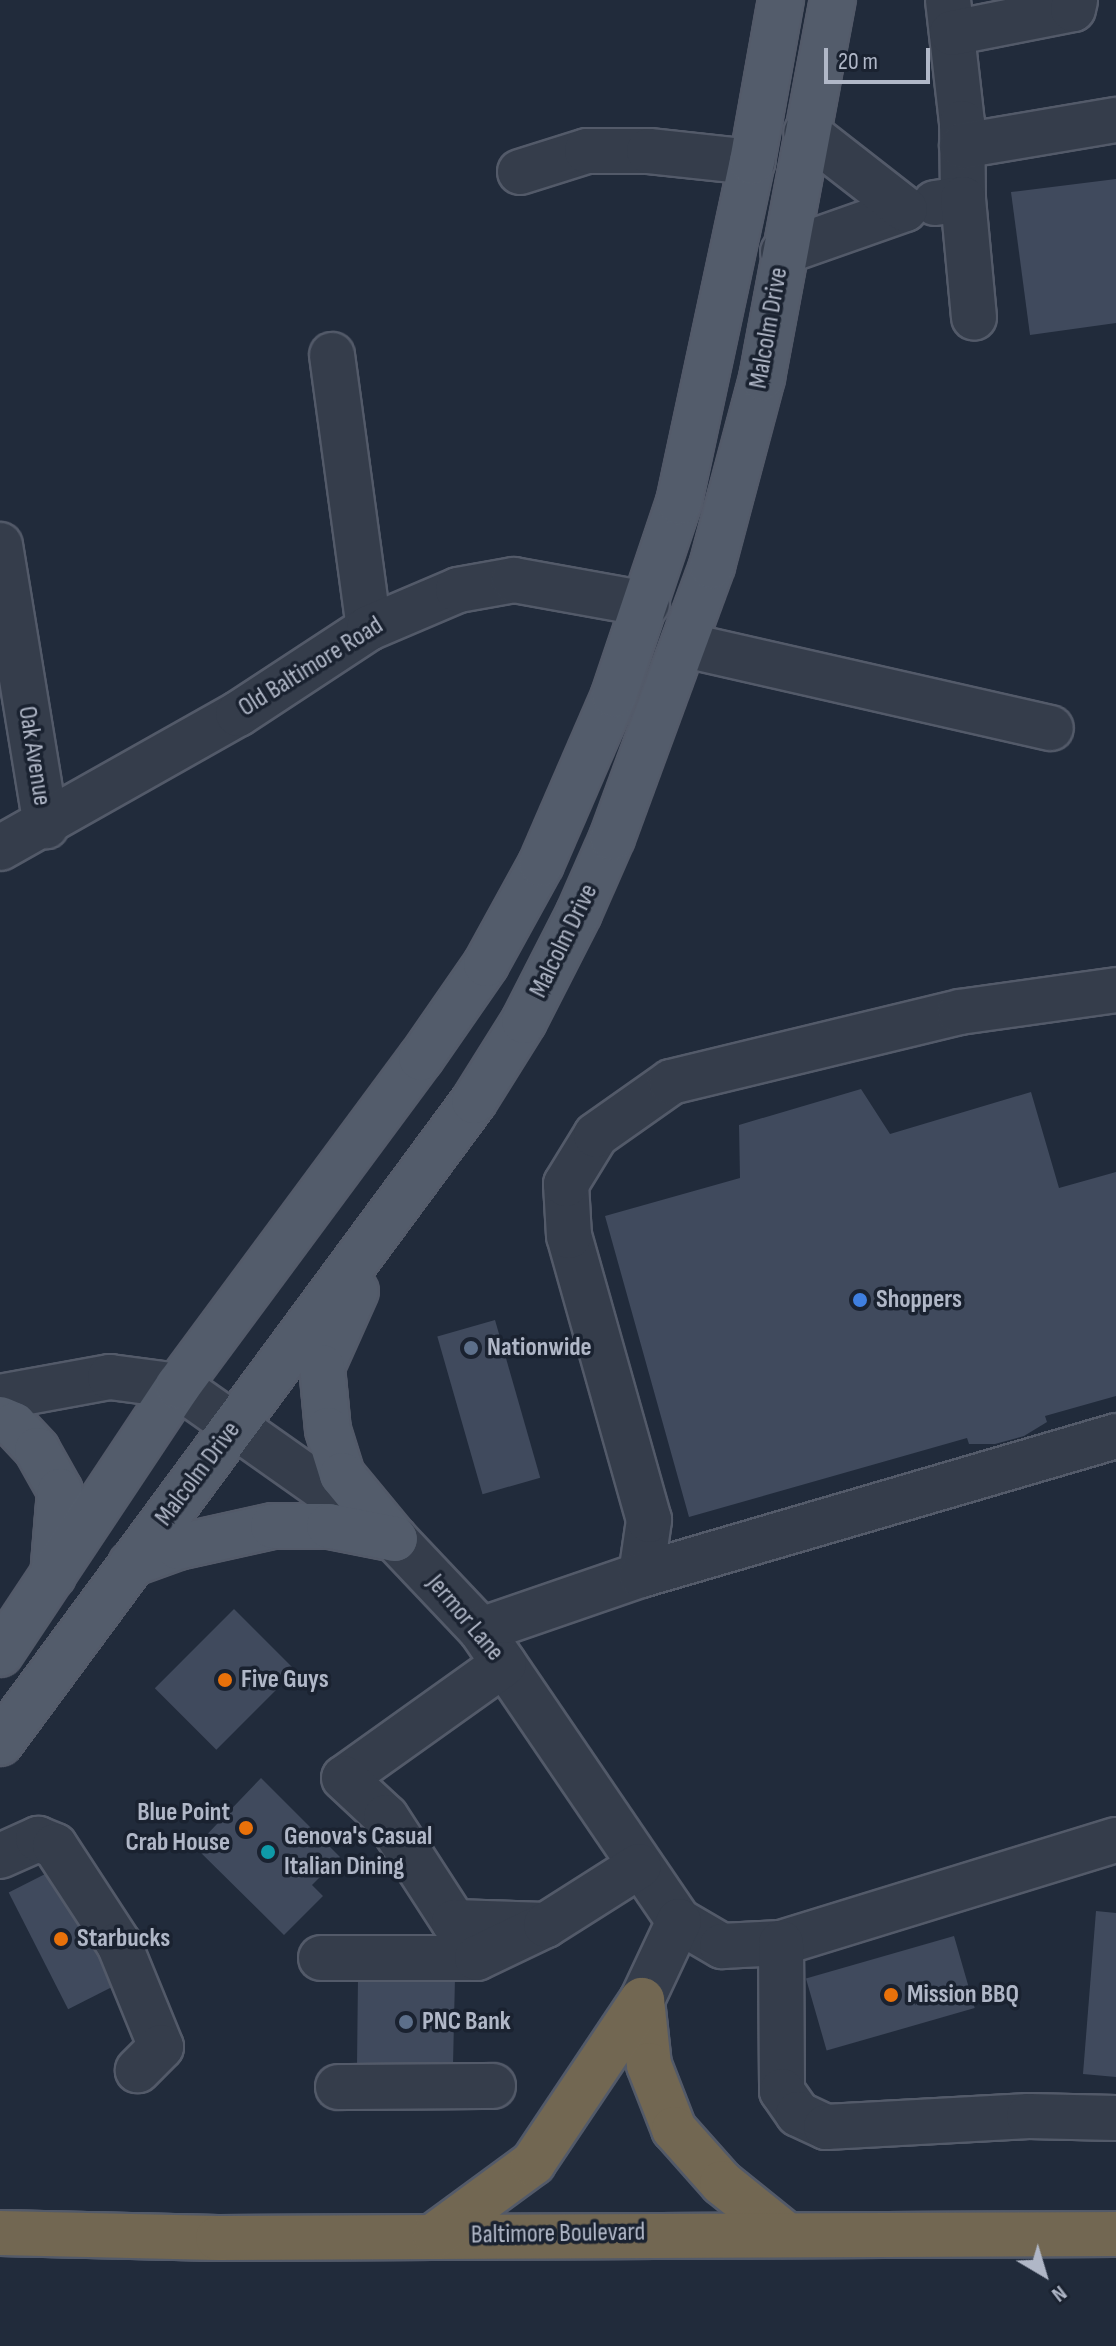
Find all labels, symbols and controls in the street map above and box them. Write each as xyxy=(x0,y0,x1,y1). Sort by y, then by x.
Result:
scale bar xyxy=(828,32,934,82)
text: 20 m xyxy=(838,47,878,76)
street label: Malcolm Drive xyxy=(743,265,795,391)
street label: Old Baltimore Road xyxy=(233,610,389,724)
street label: Oak Avenue xyxy=(11,704,57,808)
street label: Malcolm Drive xyxy=(523,879,605,1003)
place label: Shoppers xyxy=(876,1284,962,1316)
marker: Shoppers xyxy=(851,1291,869,1309)
place label: Nationwide xyxy=(487,1332,592,1364)
marker: Nationwide xyxy=(462,1339,480,1357)
street label: Malcolm Drive xyxy=(149,1416,247,1532)
street label: Jermor Lane xyxy=(420,1568,510,1668)
place label: Five Guys xyxy=(241,1664,329,1696)
marker: Five Guys xyxy=(216,1671,234,1689)
place label: Blue Point Crab House xyxy=(125,1797,230,1858)
marker: Blue Point Crab House xyxy=(237,1819,255,1837)
place label: Genova's Casual Italian Dining xyxy=(284,1821,432,1882)
marker: Genova's Casual Italian Dining xyxy=(259,1843,277,1861)
place label: Starbucks xyxy=(77,1923,170,1955)
marker: Starbucks xyxy=(52,1930,70,1948)
place label: Mission BBQ xyxy=(907,1979,1019,2011)
marker: Mission BBQ xyxy=(882,1986,900,2004)
place label: PNC Bank xyxy=(422,2006,511,2038)
marker: PNC Bank xyxy=(397,2013,415,2031)
street label: Baltimore Boulevard xyxy=(471,2217,645,2251)
north arrow xyxy=(1004,2234,1084,2314)
text: N xyxy=(1046,2279,1072,2308)

